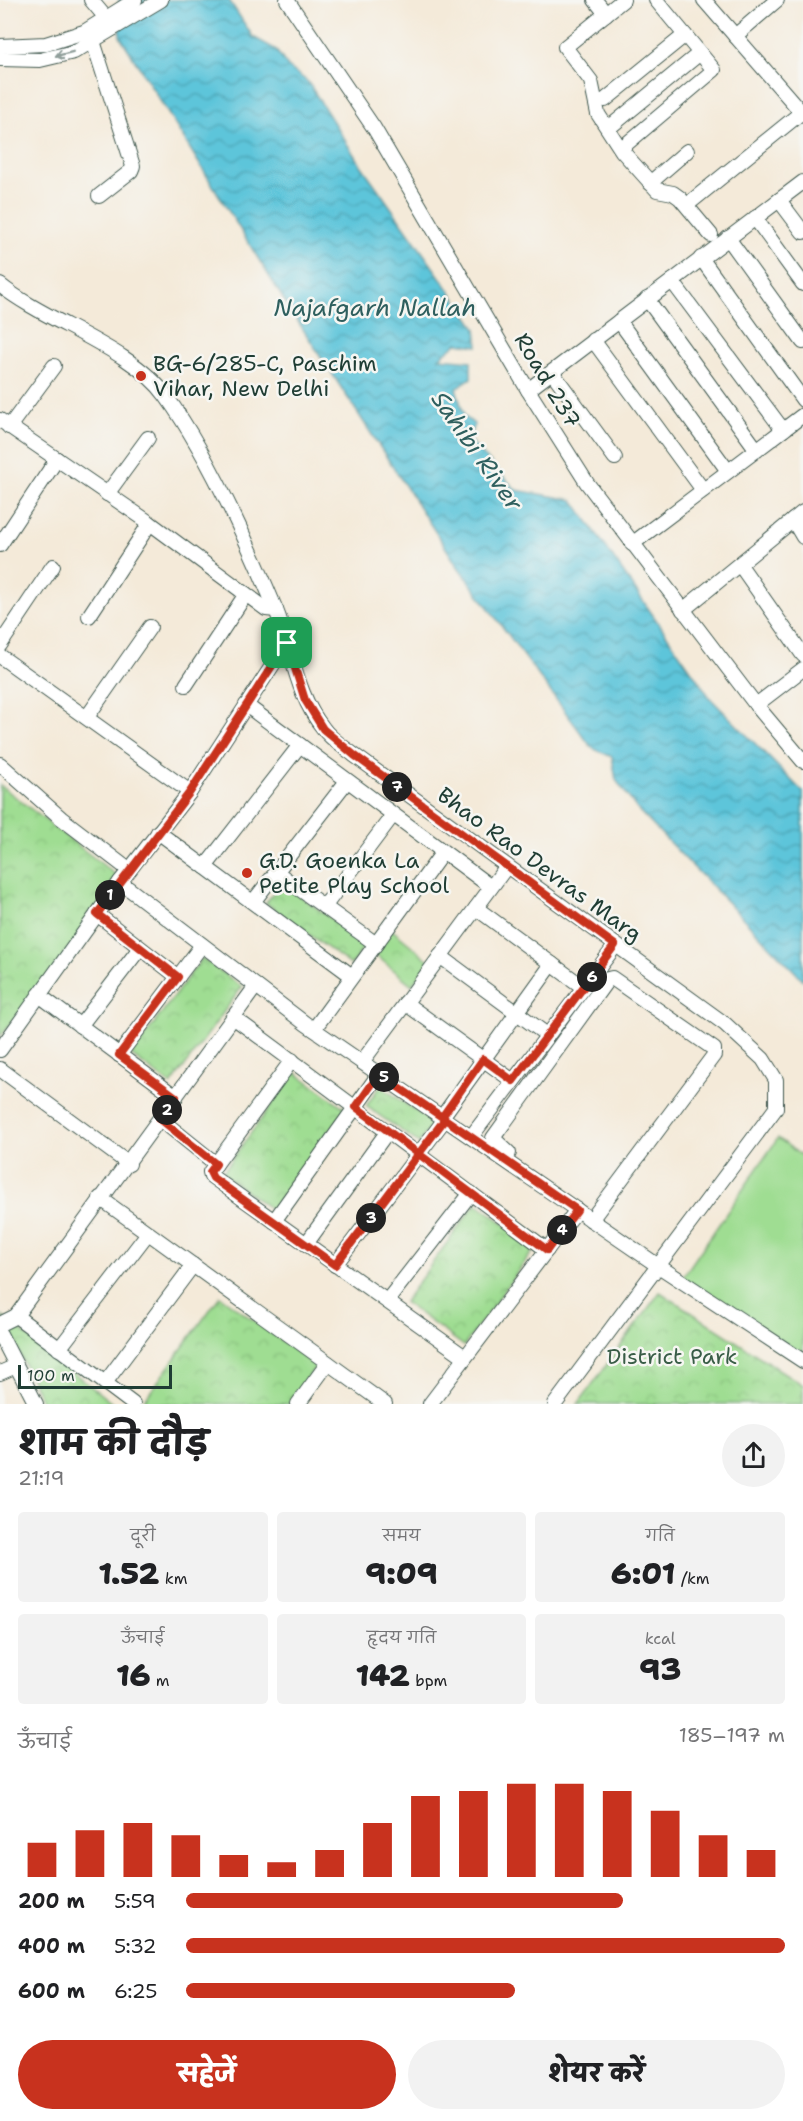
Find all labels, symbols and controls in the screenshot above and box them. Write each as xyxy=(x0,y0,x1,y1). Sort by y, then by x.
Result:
one-way arrow xyxy=(55,49,74,60)
water label: Najafgarh Nallah xyxy=(273,292,477,324)
street label: Road 237 xyxy=(508,327,587,433)
place label: BG-6/285-C, Paschim Vihar, New Delhi xyxy=(153,349,377,403)
marker: BG-6/285-C, Paschim Vihar, New Delhi xyxy=(134,369,148,383)
water label: Sahibi River xyxy=(424,385,530,518)
pin xyxy=(261,617,312,668)
icon: arrive xyxy=(270,626,303,659)
pin: 7 xyxy=(382,772,412,802)
text: 7 xyxy=(391,776,403,797)
street label: Bhao Rao Devras Marg xyxy=(432,780,648,948)
place label: G.D. Goenka La Petite Play School xyxy=(259,846,450,900)
marker: G.D. Goenka La Petite Play School xyxy=(240,866,254,880)
pin: 1 xyxy=(95,880,125,910)
text: 1 xyxy=(106,884,114,905)
pin: 6 xyxy=(577,962,607,992)
text: 6 xyxy=(586,966,598,987)
pin: 5 xyxy=(369,1062,399,1092)
text: 5 xyxy=(379,1066,389,1087)
pin: 2 xyxy=(152,1095,182,1125)
text: 2 xyxy=(161,1099,173,1120)
pin: 3 xyxy=(356,1203,386,1233)
text: 3 xyxy=(365,1207,377,1228)
pin: 4 xyxy=(547,1215,577,1245)
text: 4 xyxy=(556,1219,568,1240)
park label: District Park xyxy=(607,1342,737,1371)
scale bar xyxy=(18,1362,172,1390)
text: 100 m xyxy=(27,1365,75,1386)
text: शाम की दौड़ xyxy=(18,1420,208,1465)
button: share xyxy=(722,1424,785,1487)
text: 21:19 xyxy=(18,1465,64,1491)
text: दूरी xyxy=(130,1525,155,1546)
text: समय xyxy=(382,1525,421,1546)
text: गति xyxy=(646,1525,675,1546)
text: 1.52 xyxy=(98,1553,159,1594)
text: 9:09 xyxy=(365,1553,438,1594)
text: 6:01 xyxy=(611,1553,676,1594)
text: km xyxy=(159,1568,187,1589)
text: /km xyxy=(676,1568,710,1589)
text: ऊँचाई xyxy=(121,1627,164,1648)
text: हृदय गति xyxy=(367,1627,436,1648)
text: kcal xyxy=(645,1628,676,1649)
text: 93 xyxy=(639,1649,681,1690)
text: 16 xyxy=(116,1655,150,1696)
text: 142 xyxy=(356,1655,410,1696)
text: m xyxy=(150,1670,170,1691)
text: bpm xyxy=(410,1670,447,1691)
text: 185–197 m xyxy=(679,1722,785,1748)
text: ऊँचाई xyxy=(18,1728,72,1754)
text: 200 m xyxy=(18,1888,85,1914)
text: 5:59 xyxy=(114,1888,156,1914)
text: 400 m xyxy=(18,1933,85,1959)
text: 5:32 xyxy=(114,1933,157,1959)
text: 600 m xyxy=(18,1978,85,2004)
text: 6:25 xyxy=(114,1978,158,2004)
button: सहेजें xyxy=(18,2040,396,2109)
button: शेयर करें xyxy=(408,2040,785,2109)

